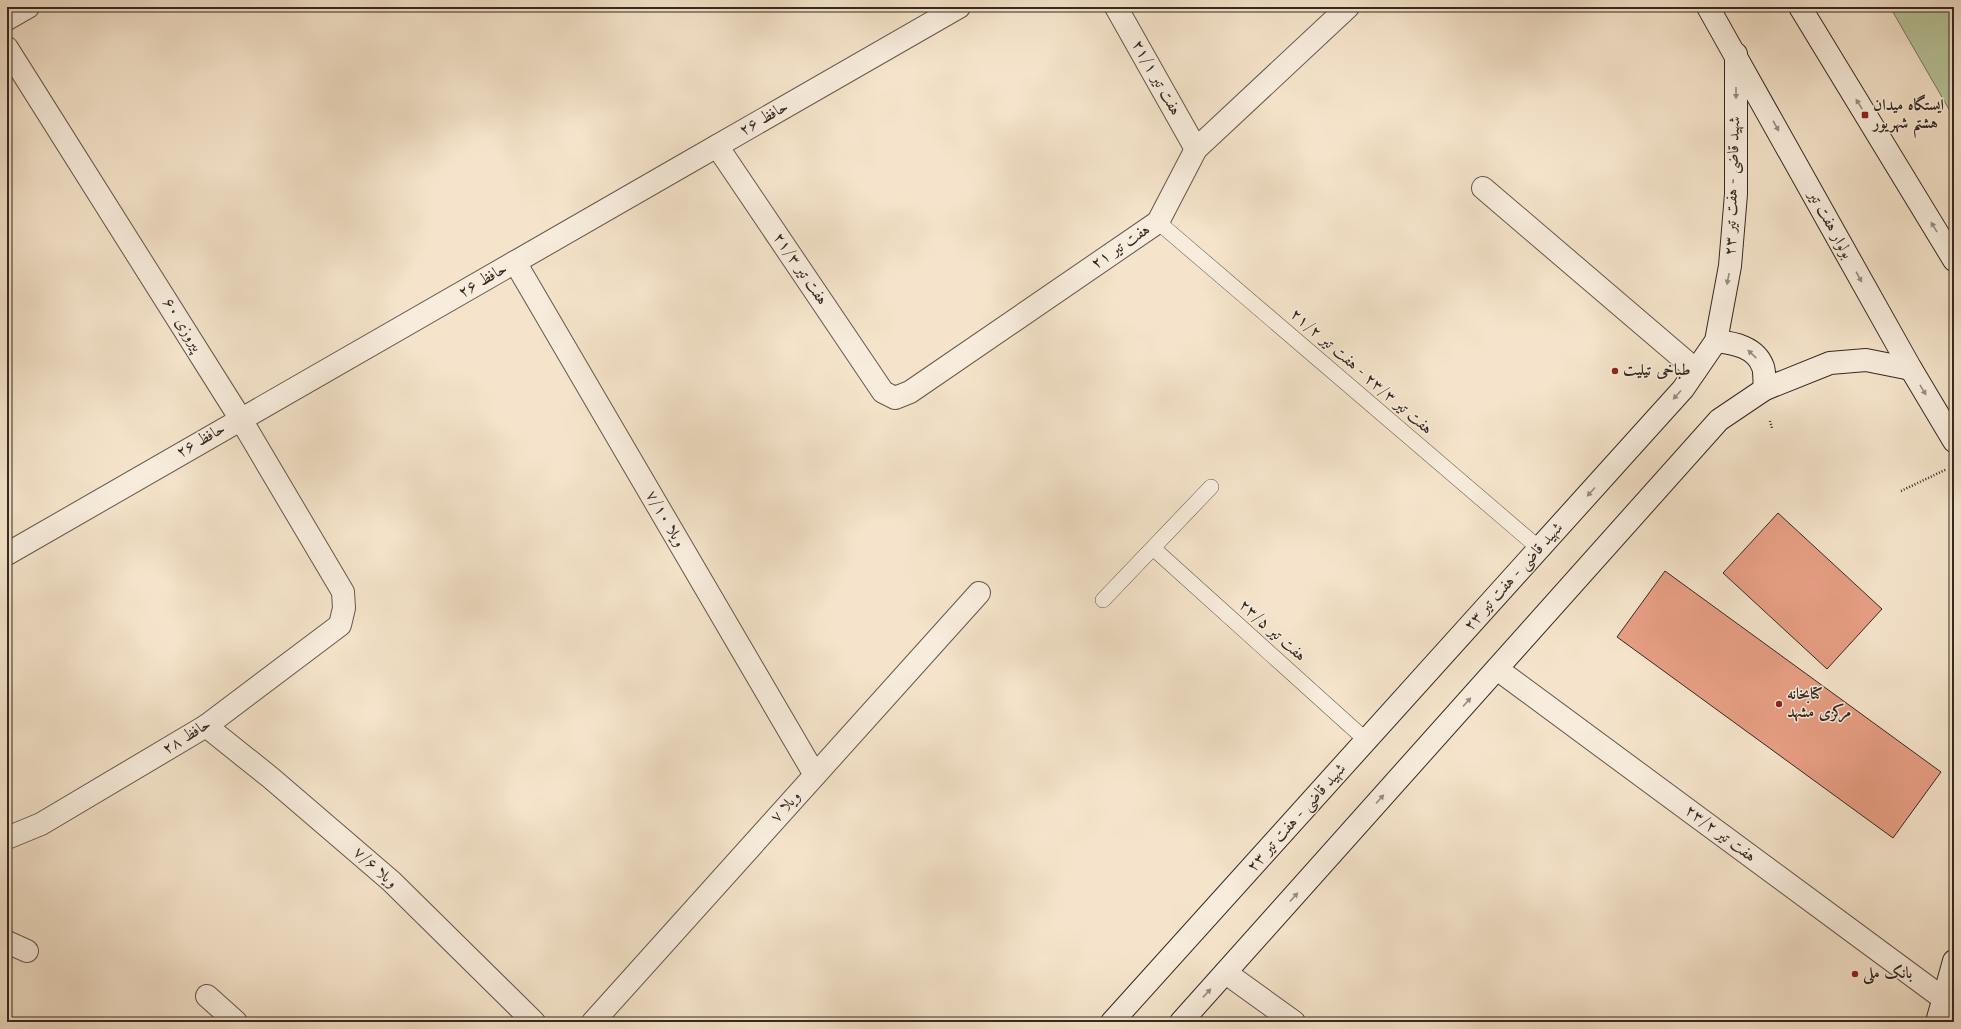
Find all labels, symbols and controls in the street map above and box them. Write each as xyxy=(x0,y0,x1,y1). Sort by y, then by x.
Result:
street label: هفت تیر ۲۱/۱ xyxy=(1129,38,1183,118)
one-way arrow xyxy=(1733,87,1739,100)
place label: ایستگاه میدان هشتم شهریور xyxy=(1871,94,1944,139)
street label: حافظ ۲۶ xyxy=(736,98,791,139)
one-way arrow xyxy=(1855,98,1862,110)
marker: ایستگاه میدان هشتم شهریور xyxy=(1860,110,1870,120)
street label: شهید قاضی - هفت تیر ۲۳ xyxy=(1723,116,1745,256)
one-way arrow xyxy=(1772,120,1779,132)
street label: بولوار هفت تیر xyxy=(1803,187,1855,262)
one-way arrow xyxy=(1930,221,1937,233)
street label: هفت تیر ۲۱ xyxy=(1089,222,1153,272)
street label: هفت تیر ۲۱/۳ xyxy=(770,230,830,308)
street label: حافظ ۲۶ xyxy=(455,260,510,301)
one-way arrow xyxy=(1856,271,1863,282)
one-way arrow xyxy=(1725,273,1731,285)
street label: پیروزی ۶۰ xyxy=(158,295,205,357)
street label: هفت تیر ۲۳/۳ - هفت تیر ۲۱/۲ xyxy=(1287,306,1435,438)
one-way arrow xyxy=(1747,350,1757,359)
place label: طباخی تیلیت xyxy=(1623,362,1691,380)
marker: طباخی تیلیت xyxy=(1610,366,1620,376)
one-way arrow xyxy=(1920,384,1927,396)
one-way arrow xyxy=(1673,390,1682,400)
street label: حافظ ۲۶ xyxy=(173,420,228,461)
one-way arrow xyxy=(1586,487,1595,497)
street label: ویلا ۷/۱۰ xyxy=(642,488,687,550)
street label: شهید قاضی - هفت تیر ۲۳ xyxy=(1461,520,1568,635)
street label: هفت تیر ۲۳/۵ xyxy=(1236,597,1308,665)
place label: کتابخانه مرکزی مشهد xyxy=(1787,686,1851,723)
one-way arrow xyxy=(1462,698,1471,707)
marker: کتابخانه مرکزی مشهد xyxy=(1774,699,1784,709)
street label: حافظ ۲۸ xyxy=(160,715,214,758)
street label: شهید قاضی - هفت تیر ۲۳ xyxy=(1244,761,1351,876)
street label: ویلا ۷ xyxy=(768,788,805,827)
one-way arrow xyxy=(1376,794,1385,805)
street label: هفت تیر ۲۳/۲ xyxy=(1682,802,1758,866)
street label: ویلا ۷/۶ xyxy=(349,844,400,892)
one-way arrow xyxy=(1289,892,1298,901)
place label: بانک ملی xyxy=(1862,964,1912,985)
marker: بانک ملی xyxy=(1850,969,1860,979)
one-way arrow xyxy=(1202,988,1212,998)

